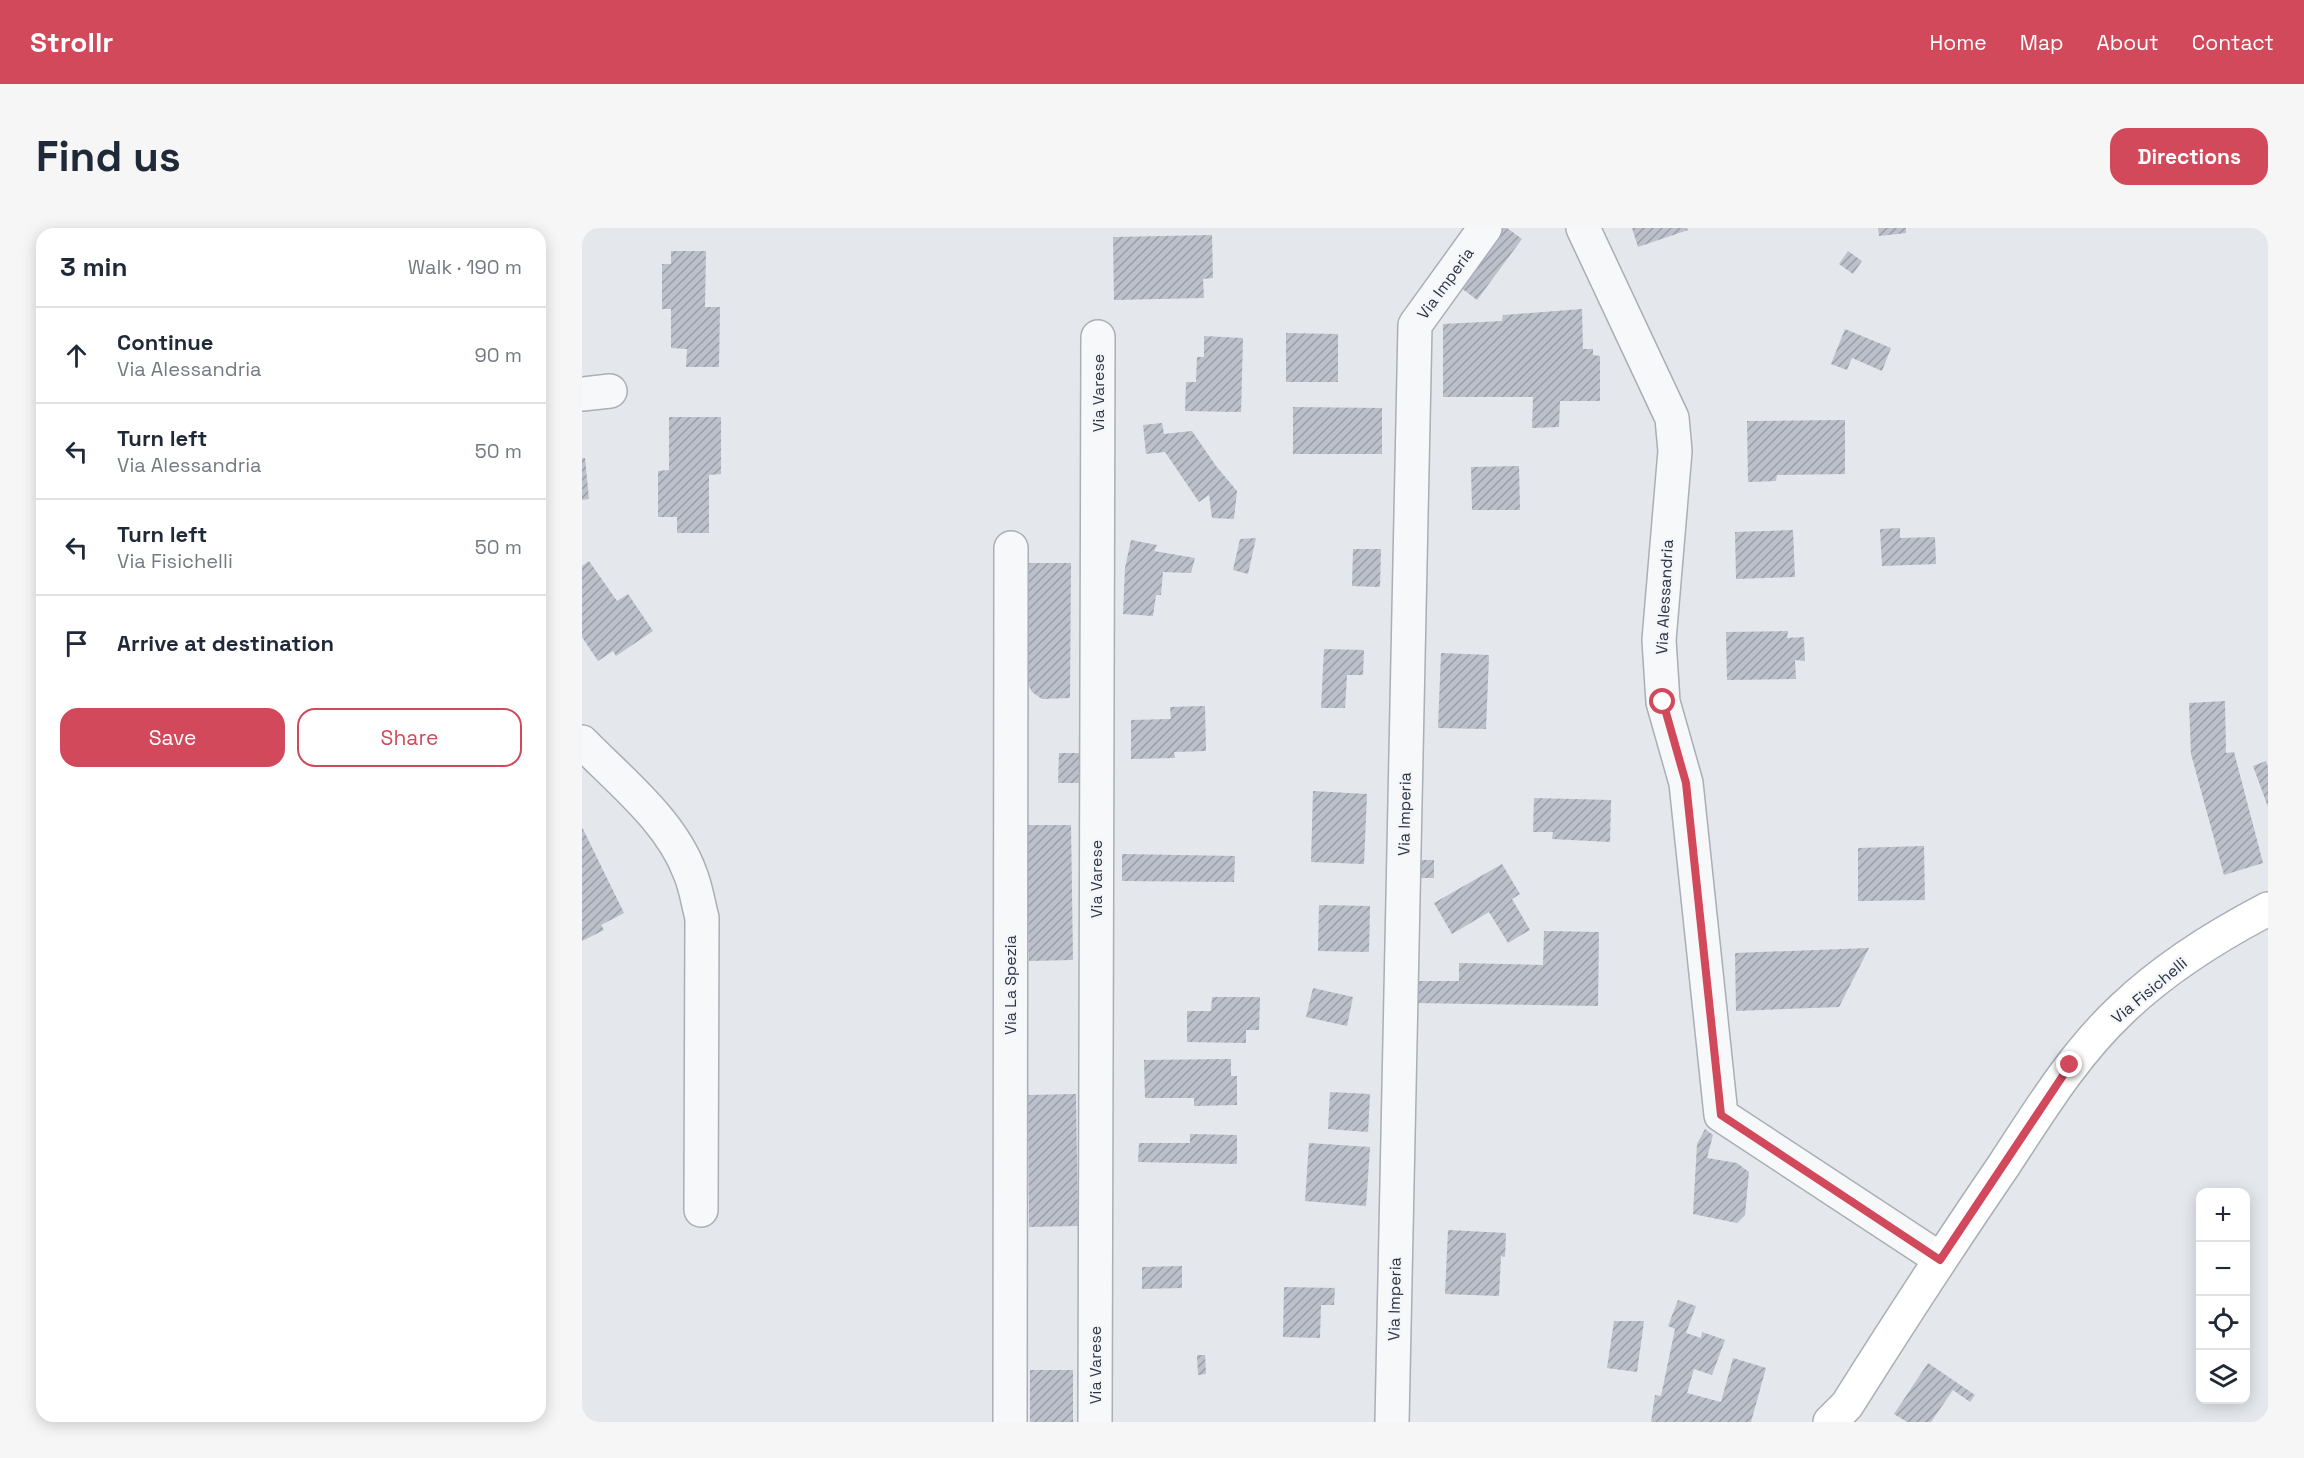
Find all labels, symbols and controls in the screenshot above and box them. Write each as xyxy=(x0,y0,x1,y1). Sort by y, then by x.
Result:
text: Strollr xyxy=(30,24,113,60)
text: Home xyxy=(1929,29,1987,56)
text: Map xyxy=(2020,29,2064,56)
text: About xyxy=(2097,29,2159,56)
text: Contact xyxy=(2192,29,2274,56)
button: Directions xyxy=(2110,128,2268,185)
text: Find us xyxy=(36,130,181,183)
street label: Via Imperia xyxy=(1412,243,1479,323)
text: 3 min xyxy=(60,250,128,284)
text: Walk · 190 m xyxy=(408,254,522,280)
text: Continue xyxy=(117,328,213,356)
icon: ahead xyxy=(60,339,93,372)
text: 90 m xyxy=(475,342,522,368)
street label: Via Varese xyxy=(1088,354,1109,432)
text: Via Alessandria xyxy=(117,356,262,382)
text: Turn left xyxy=(117,424,207,452)
icon: left xyxy=(60,435,93,468)
text: 50 m xyxy=(475,438,522,464)
text: Via Alessandria xyxy=(117,452,262,478)
text: Turn left xyxy=(117,520,207,548)
icon: left xyxy=(60,531,93,564)
text: 50 m xyxy=(475,534,522,560)
street label: Via Alessandria xyxy=(1651,539,1678,655)
text: Via Fisichelli xyxy=(117,548,233,574)
icon: arrive xyxy=(60,627,93,660)
text: Arrive at destination xyxy=(117,629,334,657)
route start xyxy=(1649,688,1675,714)
button: Save xyxy=(60,708,285,767)
button: Share xyxy=(297,708,522,767)
street label: Via Imperia xyxy=(1393,772,1416,856)
street label: Via Varese xyxy=(1086,840,1107,918)
street label: Via La Spezia xyxy=(1000,935,1021,1035)
street label: Via Fisichelli xyxy=(2107,953,2192,1028)
route end xyxy=(2056,1051,2082,1077)
map controls xyxy=(2196,1188,2250,1404)
button: + xyxy=(2196,1188,2250,1242)
button: − xyxy=(2196,1242,2250,1296)
street label: Via Imperia xyxy=(1383,1257,1406,1341)
button: locate xyxy=(2196,1296,2250,1350)
street label: Via Varese xyxy=(1085,1326,1106,1404)
button: layers xyxy=(2196,1350,2250,1404)

